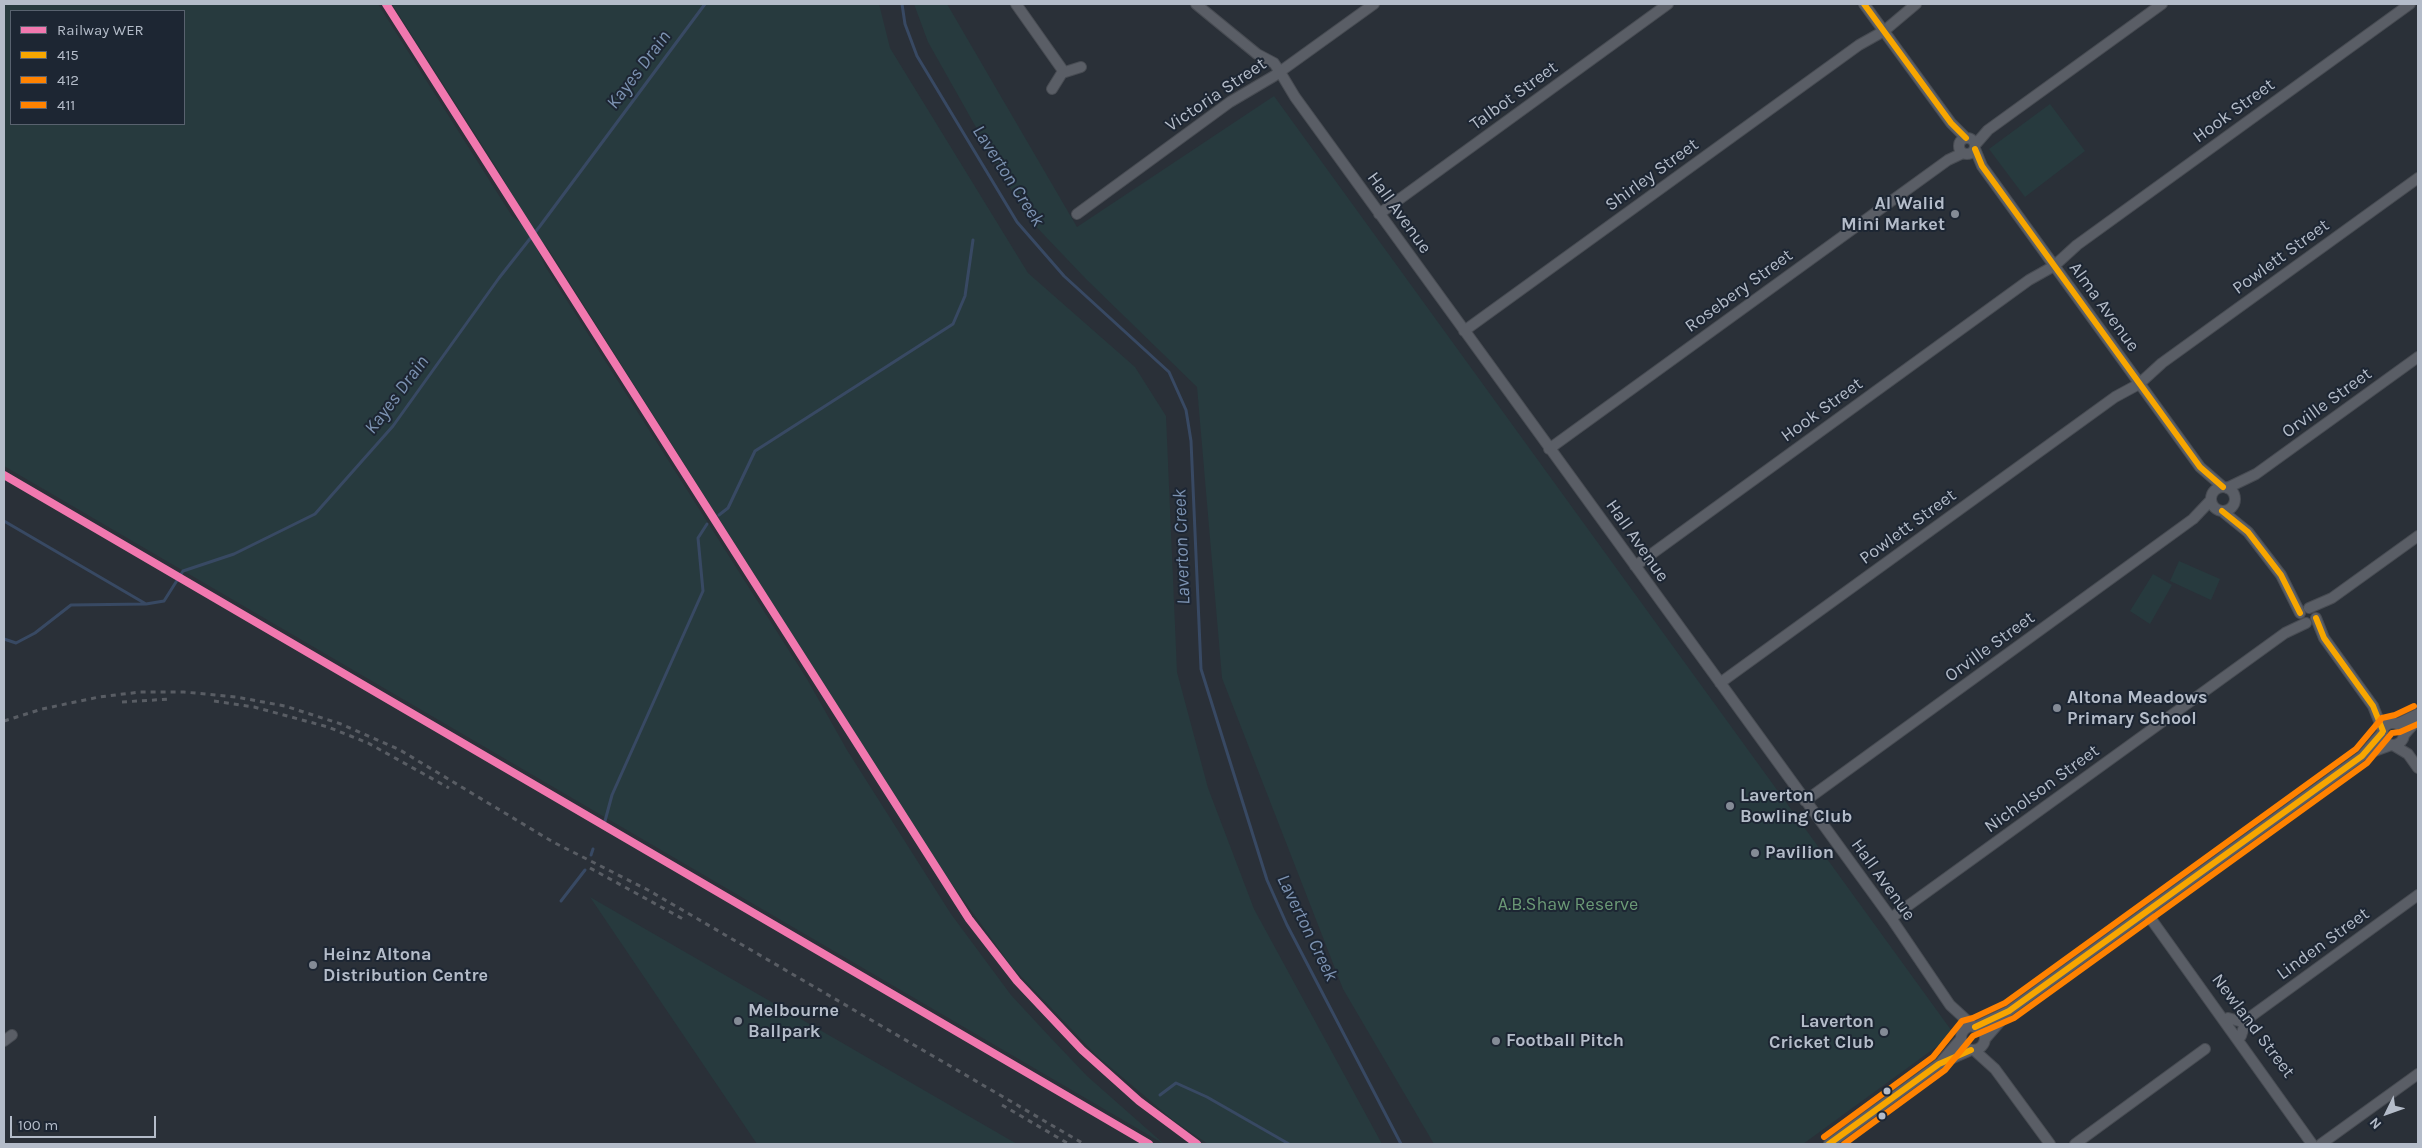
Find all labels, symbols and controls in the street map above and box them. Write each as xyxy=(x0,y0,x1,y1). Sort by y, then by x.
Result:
legend xyxy=(10,10,185,125)
text: Railway WER xyxy=(57,21,144,39)
water label: Kayes Drain xyxy=(602,26,676,114)
text: 415 xyxy=(57,46,79,64)
street label: Victoria Street xyxy=(1162,53,1270,137)
street label: Talbot Street xyxy=(1466,57,1562,135)
text: 412 xyxy=(57,71,79,89)
street label: Hook Street xyxy=(2189,74,2279,148)
text: 411 xyxy=(57,96,75,114)
water label: Laverton Creek xyxy=(967,121,1049,231)
street label: Shirley Street xyxy=(1601,134,1703,216)
street label: Hall Avenue xyxy=(1362,168,1436,258)
place label: Al Walid Mini Market xyxy=(1841,193,1945,235)
marker: Al Walid Mini Market xyxy=(1949,208,1961,220)
street label: Powlett Street xyxy=(2228,215,2334,299)
street label: Rosebery Street xyxy=(1681,245,1797,337)
street label: Alma Avenue xyxy=(2064,258,2144,356)
water label: Kayes Drain xyxy=(360,351,434,439)
street label: Orville Street xyxy=(2278,363,2376,443)
street label: Hook Street xyxy=(1777,373,1867,447)
street label: Powlett Street xyxy=(1855,485,1961,569)
water label: Laverton Creek xyxy=(1169,489,1195,605)
street label: Hall Avenue xyxy=(1601,496,1673,586)
street label: Orville Street xyxy=(1941,607,2039,687)
place label: Altona Meadows Primary School xyxy=(2067,687,2208,730)
marker: Altona Meadows Primary School xyxy=(2051,702,2063,714)
street label: Nicholson Street xyxy=(1980,740,2104,838)
place label: Laverton Bowling Club xyxy=(1740,785,1852,828)
marker: Laverton Bowling Club xyxy=(1724,800,1736,812)
street label: Hall Avenue xyxy=(1846,835,1920,925)
place label: Pavilion xyxy=(1765,842,1834,864)
marker: Pavilion xyxy=(1749,847,1761,859)
water label: Laverton Creek xyxy=(1271,871,1343,985)
park label: A.B.Shaw Reserve xyxy=(1498,894,1638,916)
street label: Linden Street xyxy=(2273,903,2373,985)
place label: Heinz Altona Distribution Centre xyxy=(323,944,488,986)
marker: Heinz Altona Distribution Centre xyxy=(307,959,319,971)
street label: Newland Street xyxy=(2207,970,2299,1082)
place label: Melbourne Ballpark xyxy=(748,1000,839,1042)
place label: Laverton Cricket Club xyxy=(1769,1011,1874,1054)
marker: Melbourne Ballpark xyxy=(732,1015,744,1027)
marker: Laverton Cricket Club xyxy=(1878,1026,1890,1038)
place label: Football Pitch xyxy=(1506,1030,1624,1052)
marker: Football Pitch xyxy=(1490,1035,1502,1047)
unlabelled marker xyxy=(1882,1086,1892,1096)
north arrow xyxy=(2362,1088,2412,1138)
scale bar xyxy=(12,1106,159,1138)
unlabelled marker xyxy=(1877,1111,1887,1121)
text: N xyxy=(2366,1114,2385,1133)
text: 100 m xyxy=(18,1116,58,1134)

